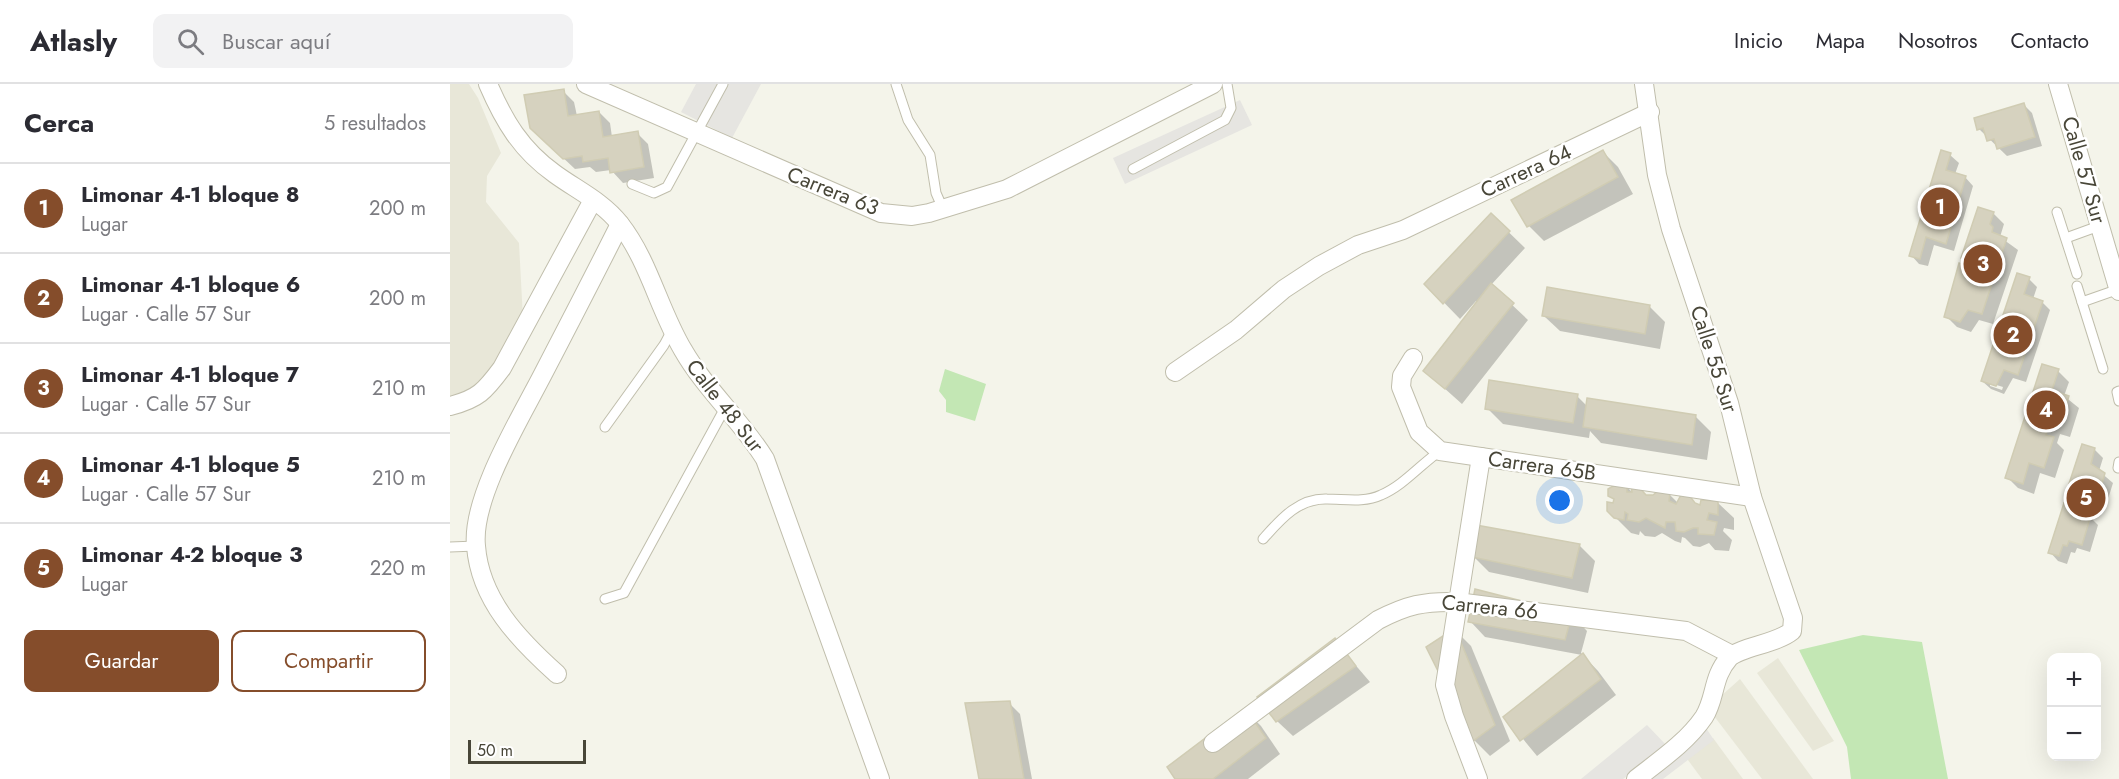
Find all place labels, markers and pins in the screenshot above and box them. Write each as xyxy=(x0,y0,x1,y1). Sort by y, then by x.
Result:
pin: 1 xyxy=(1920,184,1960,230)
pin: 3 xyxy=(1964,242,2002,286)
pin: 2 xyxy=(1994,312,2032,358)
pin: 4 xyxy=(2026,388,2066,432)
pin: 5 xyxy=(2066,476,2106,520)

